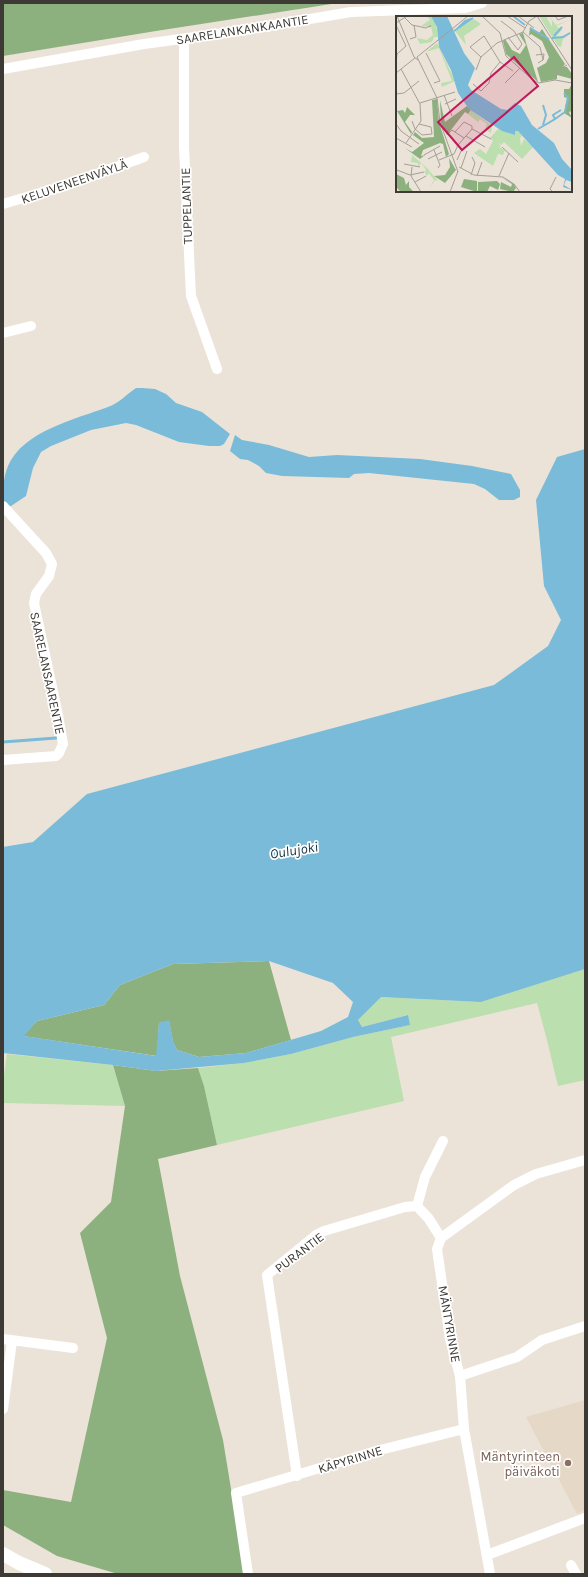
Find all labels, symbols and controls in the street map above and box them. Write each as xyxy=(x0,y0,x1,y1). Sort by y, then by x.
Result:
street label: SAARELANKANKAANTIE xyxy=(175,12,309,47)
inset map xyxy=(396,16,572,192)
street label: KELUVENEENVÄYLÄ xyxy=(19,155,130,207)
street label: TUPPELANTIE xyxy=(178,167,195,245)
street label: SAARELANSAARENTIE xyxy=(27,610,68,736)
water label: Oulujoki xyxy=(269,838,320,863)
street label: PURANTIE xyxy=(272,1229,327,1276)
street label: MÄNTYRINNE xyxy=(435,1284,465,1364)
street label: KÄPYRINNE xyxy=(316,1442,384,1476)
place label: Mäntyrinteen päiväkoti xyxy=(481,1449,560,1479)
marker: Mäntyrinteen päiväkoti xyxy=(563,1458,573,1468)

